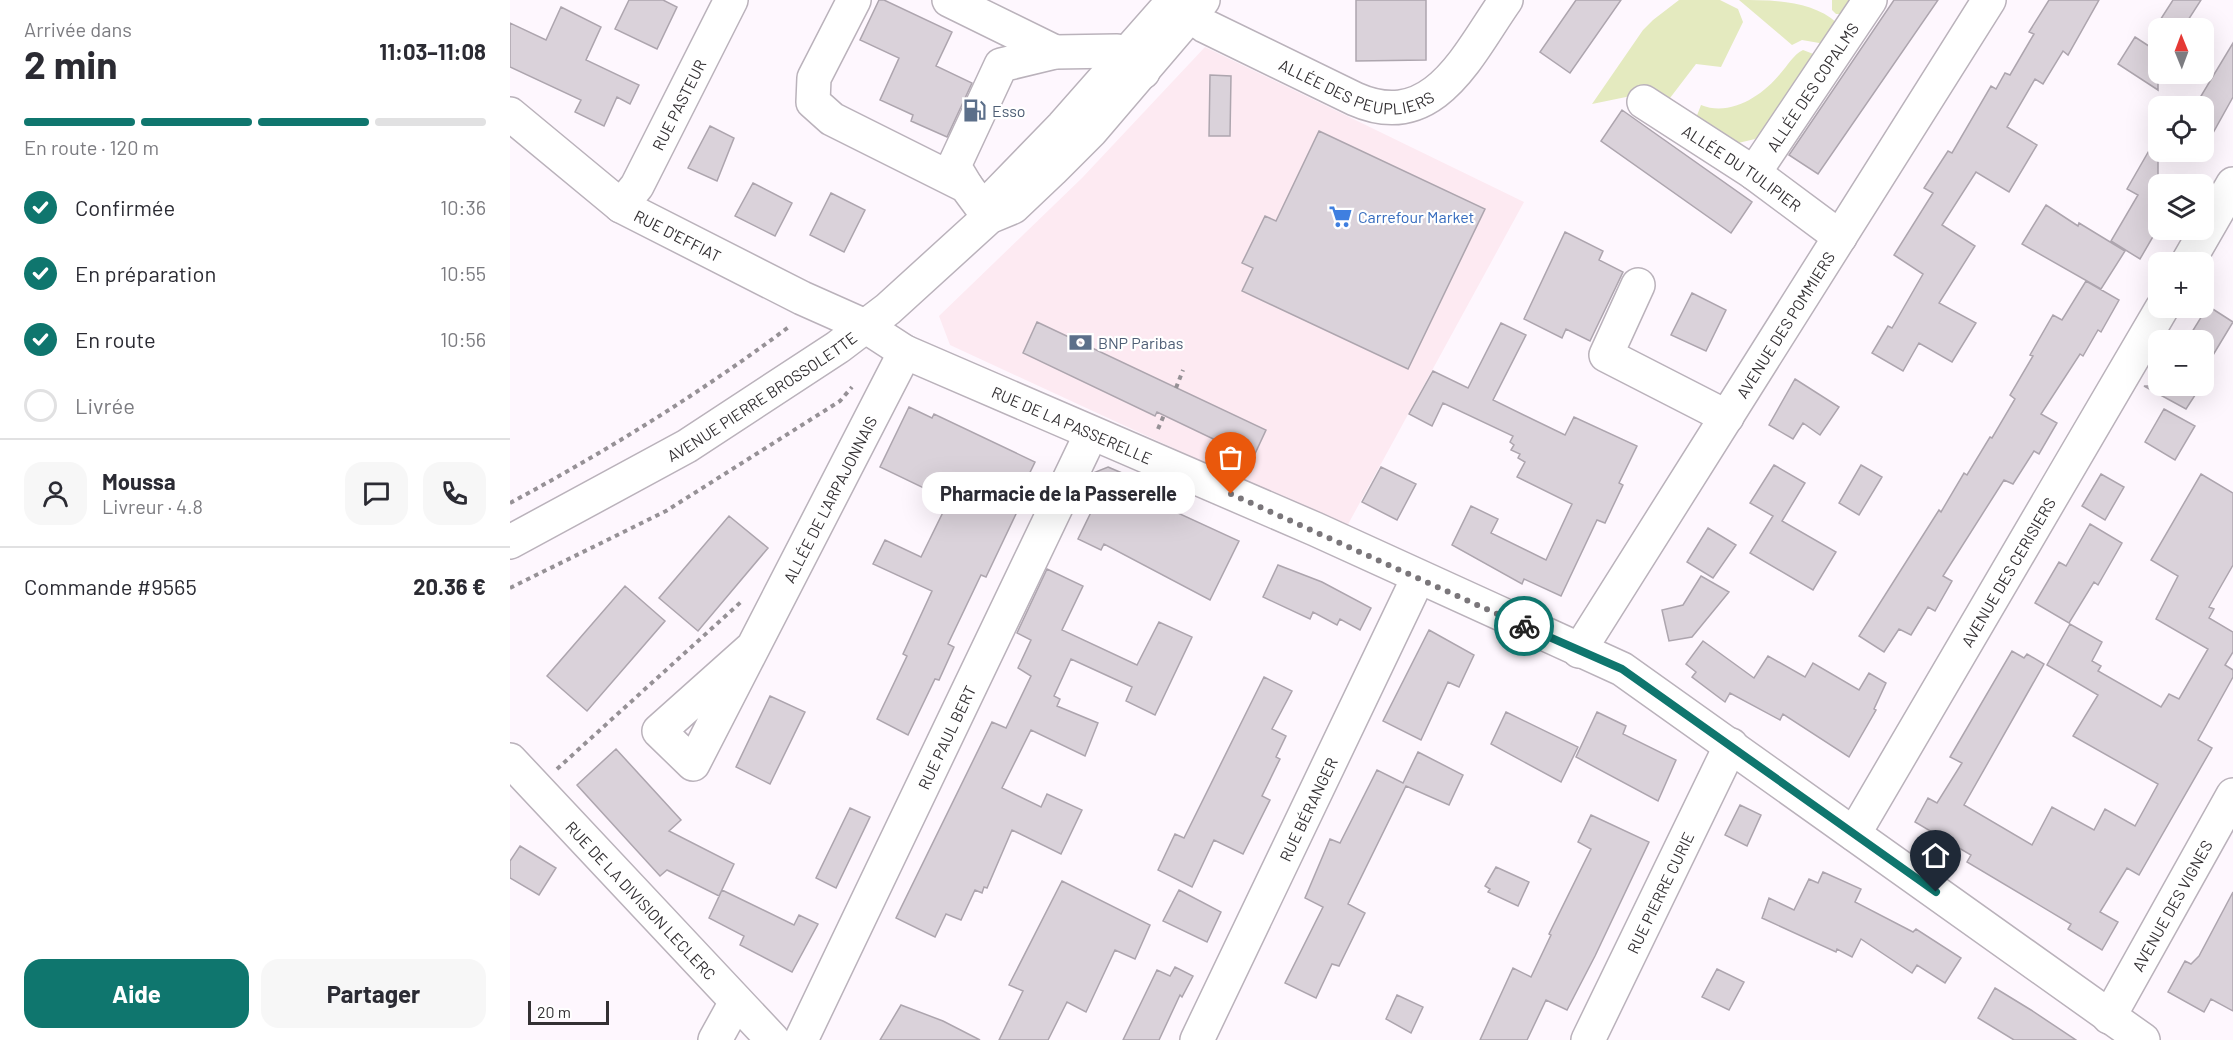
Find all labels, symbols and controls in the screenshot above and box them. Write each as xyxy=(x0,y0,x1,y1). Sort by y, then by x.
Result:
text: Arrivée dans xyxy=(24,17,132,41)
north arrow xyxy=(2148,18,2214,84)
map controls xyxy=(2148,18,2214,396)
street label: ALLÉE DES COPALMS xyxy=(1762,19,1862,155)
text: 11:03–11:08 xyxy=(379,38,486,64)
text: 2 min xyxy=(24,40,117,87)
street label: ALLÉE DES PEUPLIERS xyxy=(1276,54,1437,117)
street label: RUE PASTEUR xyxy=(647,56,709,153)
button: locate xyxy=(2148,96,2214,162)
fuel station icon: Esso xyxy=(961,97,987,123)
place label: Esso xyxy=(992,101,1026,120)
street label: ALLÉE DU TULIPIER xyxy=(1679,120,1806,215)
text: En route · 120 m xyxy=(24,135,159,159)
button: layers xyxy=(2148,174,2214,240)
icon: check xyxy=(24,191,57,224)
text: Confirmée xyxy=(75,194,175,220)
text: 10:36 xyxy=(440,195,486,219)
supermarket icon: Carrefour Market xyxy=(1327,203,1353,229)
street label: RUE D'EFFIAT xyxy=(631,205,725,265)
place label: Carrefour Market xyxy=(1358,207,1474,226)
street label: AVENUE DES POMMIERS xyxy=(1732,248,1838,401)
button: + xyxy=(2148,252,2214,318)
icon: check xyxy=(24,257,57,290)
text: En préparation xyxy=(75,260,216,286)
text: 10:55 xyxy=(440,261,486,285)
icon: check xyxy=(24,323,57,356)
text: En route xyxy=(75,326,156,352)
text: 10:56 xyxy=(440,327,486,351)
street label: AVENUE PIERRE BROSSOLETTE xyxy=(663,327,860,465)
bank icon: BNP Paribas xyxy=(1067,329,1093,355)
button: − xyxy=(2148,330,2214,396)
place label: BNP Paribas xyxy=(1098,333,1183,352)
street label: RUE DE LA PASSERELLE xyxy=(989,381,1155,467)
text: Livrée xyxy=(75,392,135,418)
street label: ALLÉE DE L'ARPAJONNAIS xyxy=(779,412,880,586)
pin xyxy=(1205,432,1256,494)
icon: bag xyxy=(1214,441,1247,474)
button: person xyxy=(24,462,87,525)
button: chat xyxy=(345,462,408,525)
button: phone xyxy=(423,462,486,525)
text: Moussa xyxy=(102,468,176,494)
callout: Pharmacie de la Passerelle xyxy=(922,473,1195,515)
text: Pharmacie de la Passerelle xyxy=(940,481,1177,505)
text: Livreur · 4.8 xyxy=(102,494,203,518)
street label: AVENUE DES CERISIERS xyxy=(1957,494,2059,650)
text: Commande #9565 xyxy=(24,573,197,599)
text: 20.36 € xyxy=(413,573,486,599)
courier xyxy=(1494,596,1554,656)
icon: bike xyxy=(1508,610,1541,643)
street label: RUE PAUL BERT xyxy=(913,682,979,792)
street label: RUE BÉRANGER xyxy=(1275,754,1341,864)
street label: RUE DE LA DIVISION LECLERC xyxy=(562,817,720,983)
street label: RUE PIERRE CURIE xyxy=(1622,829,1697,956)
pin xyxy=(1910,830,1961,892)
street label: AVENUE DES VIGNES xyxy=(2127,836,2216,974)
icon: home xyxy=(1919,839,1952,872)
button: Aide xyxy=(24,959,249,1028)
button: Partager xyxy=(261,959,486,1028)
scale bar xyxy=(528,998,609,1026)
text: 20 m xyxy=(537,1002,571,1021)

